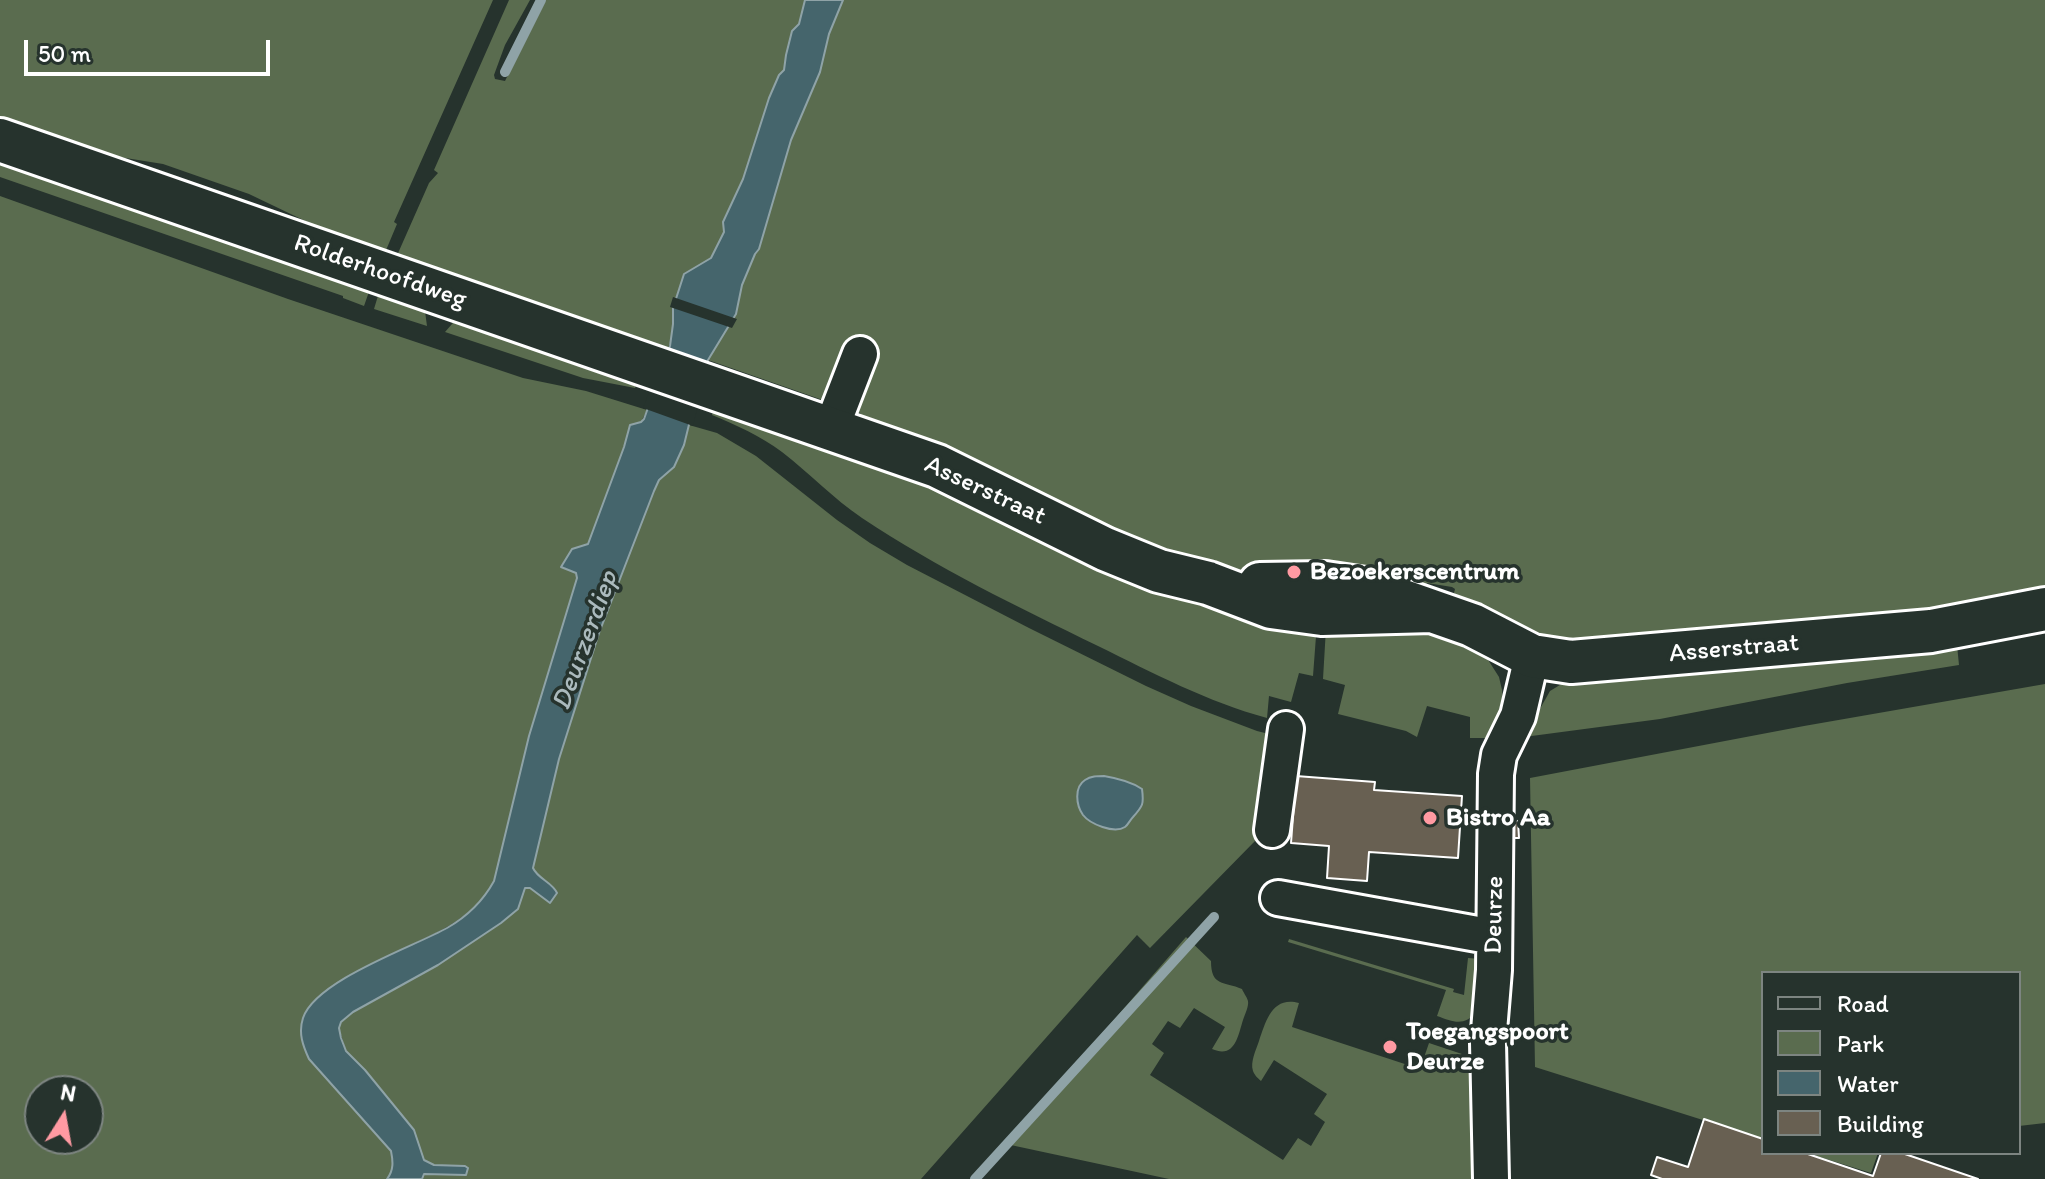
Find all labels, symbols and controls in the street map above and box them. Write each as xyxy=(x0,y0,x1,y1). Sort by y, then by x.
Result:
scale bar xyxy=(28,24,274,74)
text: 50 m xyxy=(38,39,91,68)
street label: Rolderhoofdweg xyxy=(290,228,470,316)
street label: Asserstraat xyxy=(919,449,1051,533)
place label: Bezoekerscentrum xyxy=(1310,556,1519,588)
marker: Bezoekerscentrum xyxy=(1285,563,1303,581)
water label: Deurzerdiep xyxy=(545,567,627,715)
street label: Asserstraat xyxy=(1668,628,1800,670)
place label: Bistro Aa xyxy=(1446,802,1550,834)
marker: Bistro Aa xyxy=(1421,809,1439,827)
street label: Deurze xyxy=(1479,875,1511,955)
legend xyxy=(1761,971,2021,1155)
text: Road xyxy=(1837,989,1889,1018)
place label: Toegangspoort Deurze xyxy=(1406,1016,1569,1078)
text: Park xyxy=(1837,1029,1884,1058)
marker: Toegangspoort Deurze xyxy=(1381,1038,1399,1056)
text: Water xyxy=(1837,1069,1899,1098)
north arrow xyxy=(24,1075,104,1155)
text: N xyxy=(58,1078,78,1108)
text: Building xyxy=(1837,1109,1924,1138)

